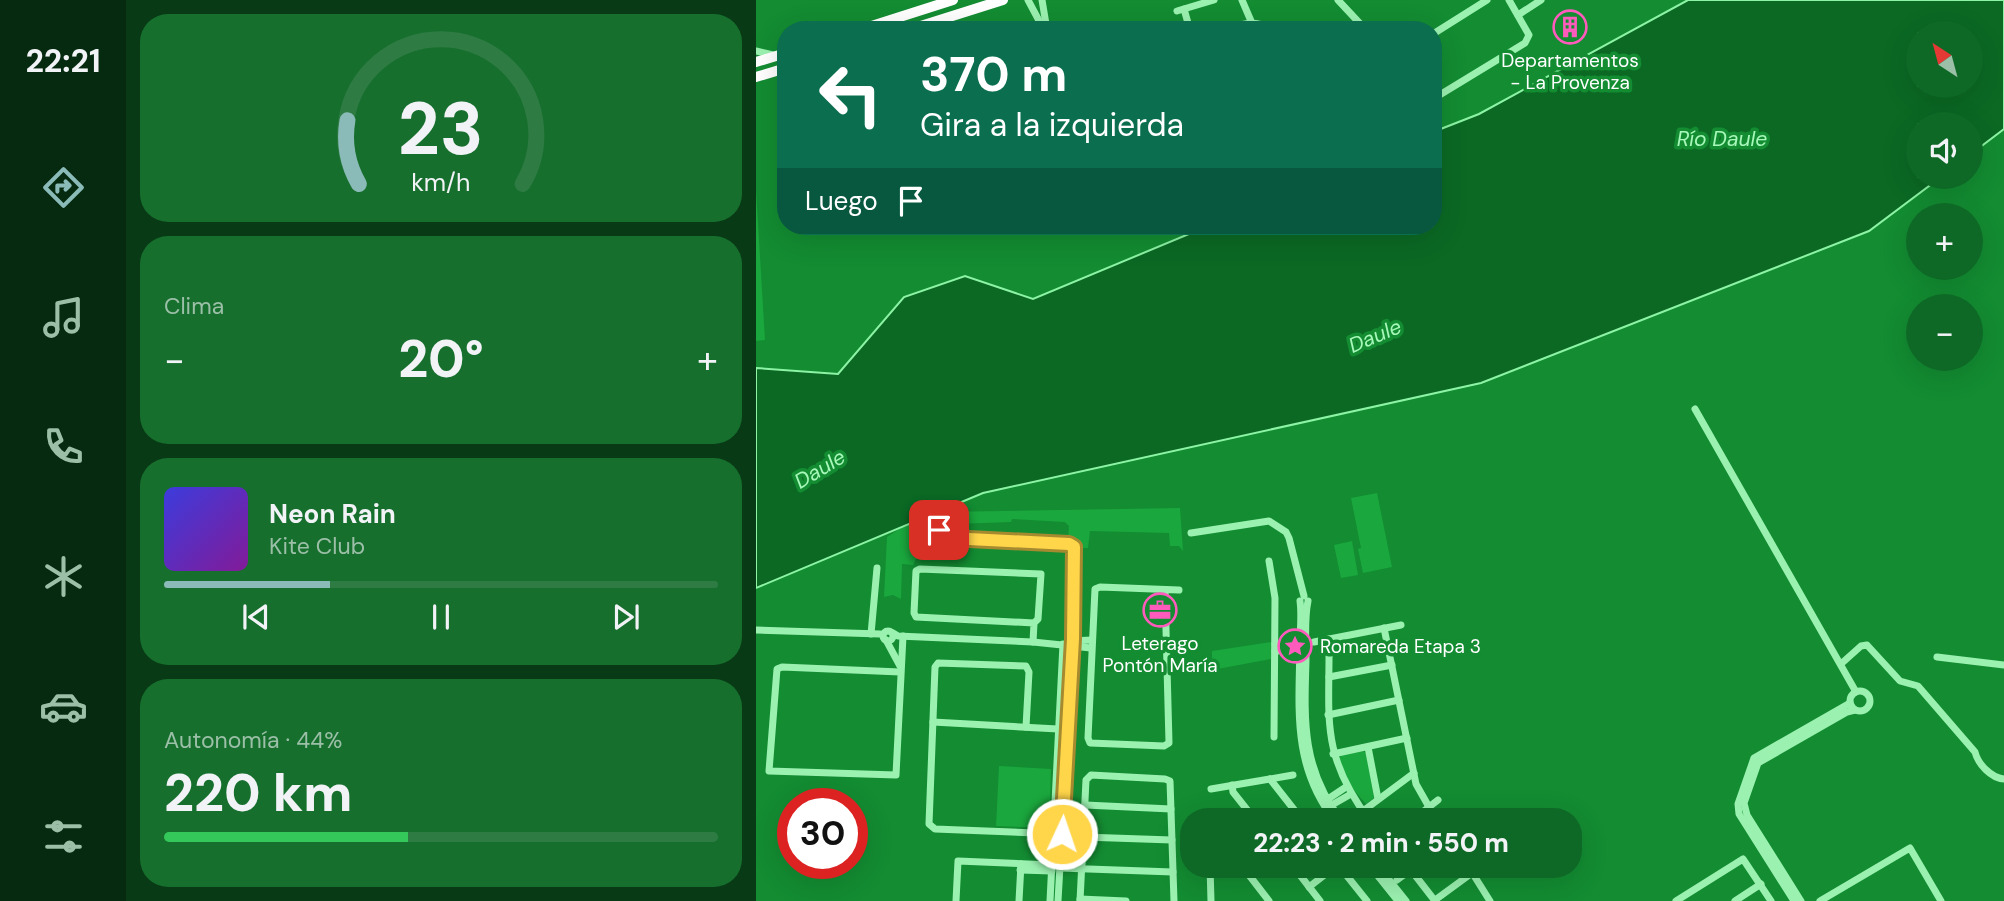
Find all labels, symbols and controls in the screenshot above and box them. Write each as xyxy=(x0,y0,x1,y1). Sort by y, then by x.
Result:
building icon: Departamentos - La Provenza xyxy=(1551,8,1589,46)
north arrow xyxy=(1906,21,1983,98)
map controls xyxy=(1906,21,1983,371)
text: 22:21 xyxy=(25,40,101,82)
text: 370 m xyxy=(920,42,1067,106)
place label: Departamentos - La Provenza xyxy=(1501,48,1639,95)
icon: left xyxy=(805,49,896,140)
text: 23 xyxy=(398,82,484,177)
text: Gira a la izquierda xyxy=(920,104,1184,146)
button: sound xyxy=(1906,112,1983,189)
water label: Río Daule xyxy=(1677,125,1767,153)
icon: directions xyxy=(39,163,88,212)
text: km/h xyxy=(411,166,471,199)
icon: arrive xyxy=(892,182,930,220)
text: Luego xyxy=(805,184,878,218)
button: + xyxy=(1906,203,1983,280)
text: Clima xyxy=(164,291,224,321)
icon: music xyxy=(39,293,88,342)
button: − xyxy=(1906,294,1983,371)
water label: Daule xyxy=(1344,312,1406,360)
text: 20° xyxy=(398,325,484,393)
text: − xyxy=(164,335,185,385)
text: + xyxy=(697,335,718,385)
icon: phone xyxy=(39,422,88,471)
water label: Daule xyxy=(789,443,851,495)
text: Neon Rain xyxy=(269,497,396,531)
pin xyxy=(909,500,969,560)
icon: arrive xyxy=(920,511,958,549)
text: Kite Club xyxy=(269,531,365,561)
icon: climate xyxy=(39,552,88,601)
office icon: Leterago Pontón María xyxy=(1141,591,1179,629)
icon: previous xyxy=(237,598,275,636)
icon: pause xyxy=(422,598,460,636)
icon: next xyxy=(607,598,645,636)
place icon: Romareda Etapa 3 xyxy=(1276,627,1314,665)
place label: Leterago Pontón María xyxy=(1103,631,1217,678)
place label: Romareda Etapa 3 xyxy=(1320,634,1481,659)
icon: car xyxy=(39,682,88,731)
text: Autonomía · 44% xyxy=(164,725,342,755)
text: 220 km xyxy=(164,759,352,827)
speed limit sign: 30 xyxy=(777,788,868,879)
position arrow xyxy=(1025,797,1099,871)
icon: filters xyxy=(39,812,88,861)
text: 22:23 · 2 min · 550 m xyxy=(1253,826,1509,860)

